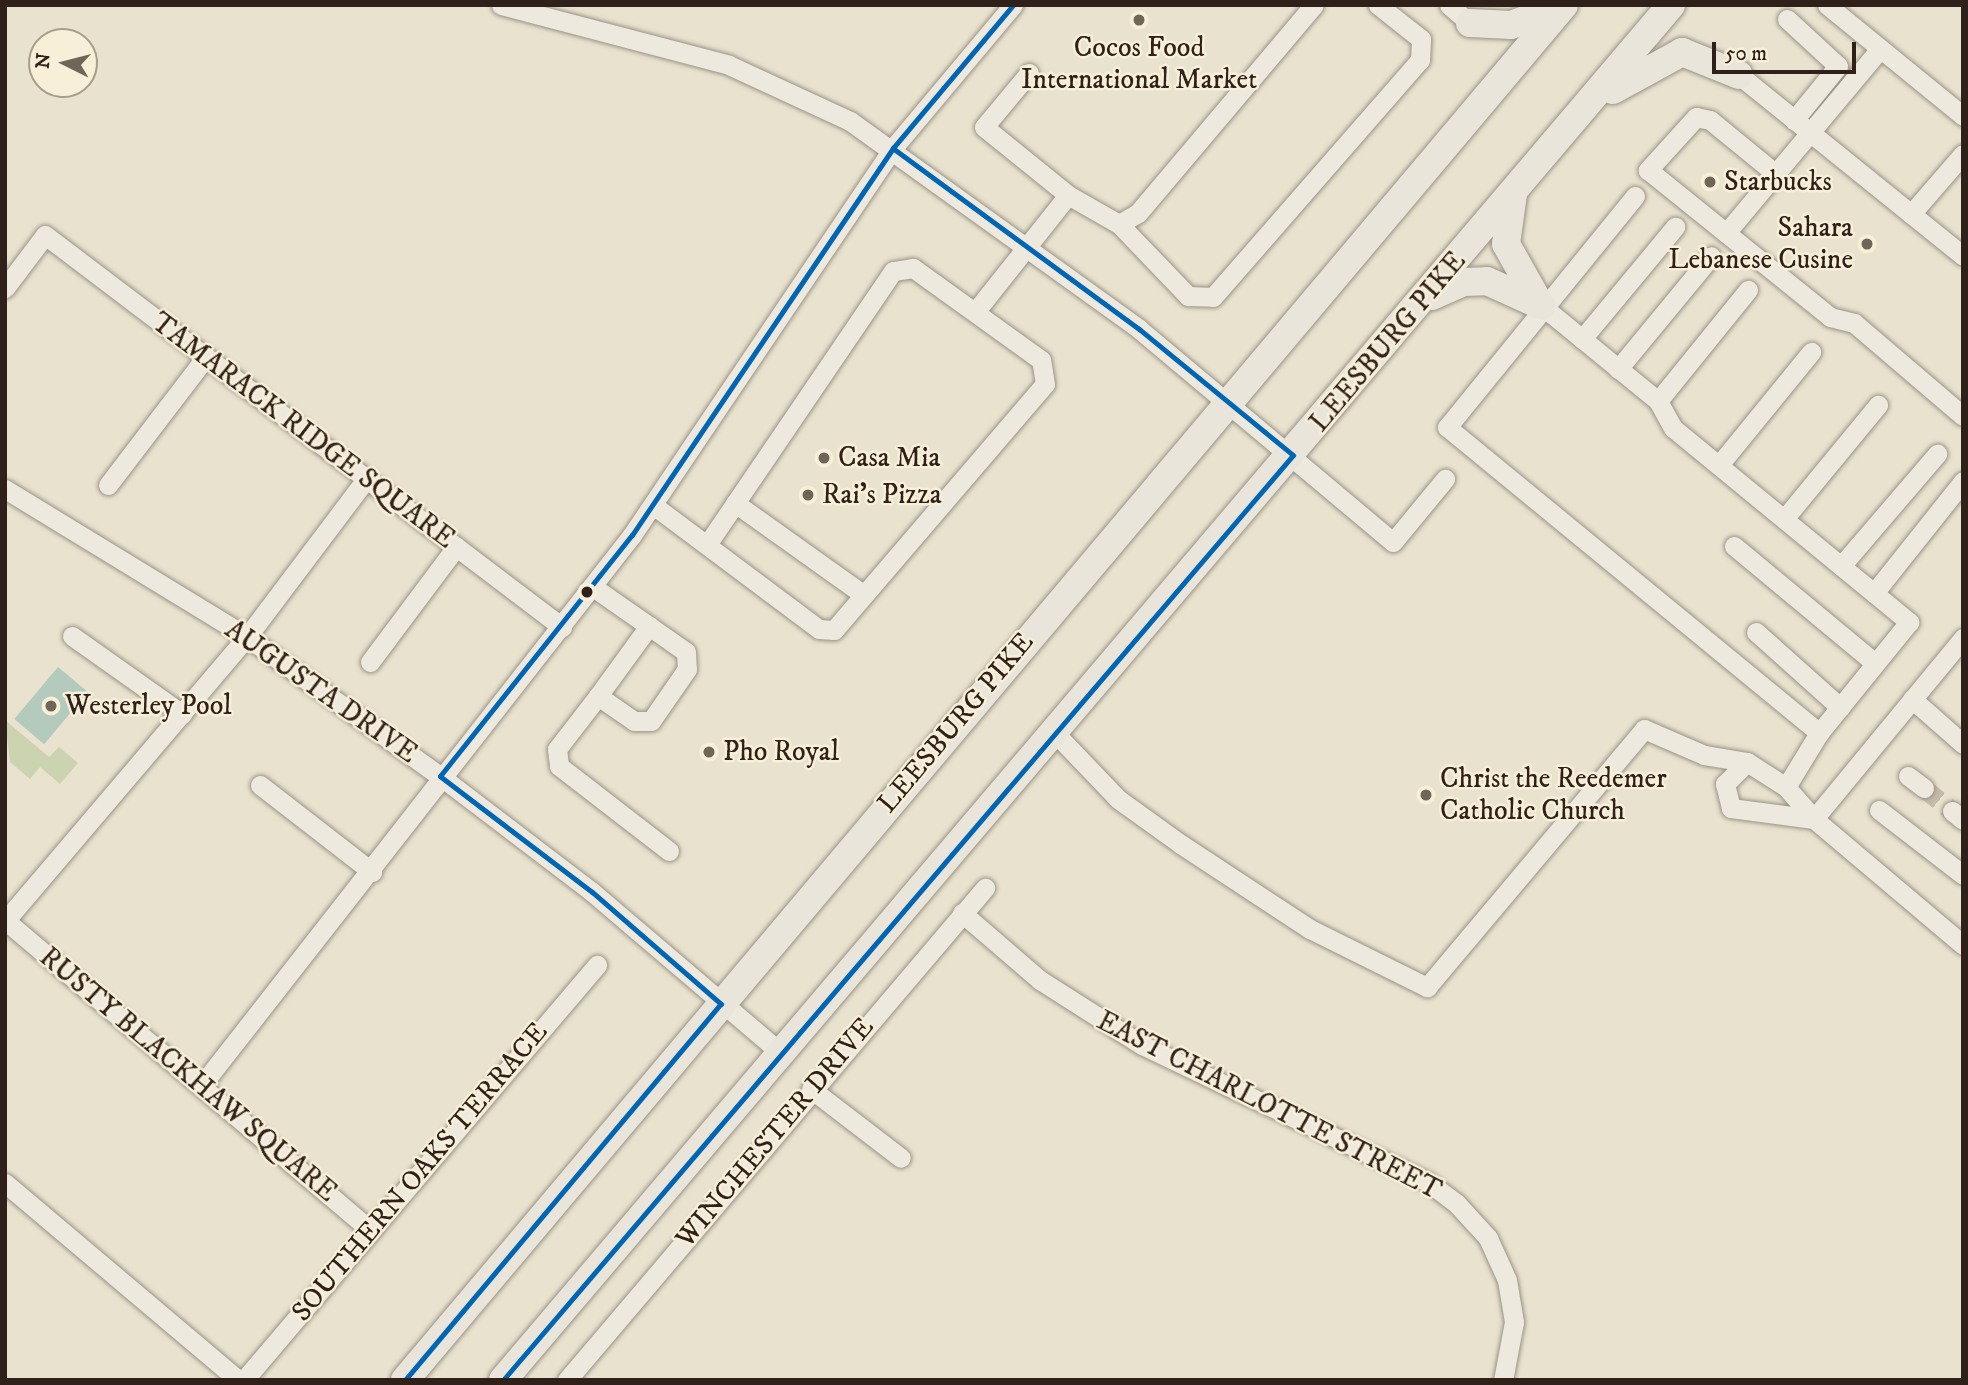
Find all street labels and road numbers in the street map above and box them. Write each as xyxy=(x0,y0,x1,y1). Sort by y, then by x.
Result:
street label: LEESBURG PIKE xyxy=(1303,245,1473,439)
street label: TAMARACK RIDGE SQUARE xyxy=(145,306,461,556)
street label: AUGUSTA DRIVE xyxy=(218,613,424,771)
street label: LEESBURG PIKE xyxy=(871,626,1041,820)
street label: RUSTY BLACKHAW SQUARE xyxy=(32,941,344,1209)
street label: EAST CHARLOTTE STREET xyxy=(1091,1004,1447,1208)
street label: WINCHESTER DRIVE xyxy=(669,1011,881,1255)
street label: SOUTHERN OAKS TERRACE xyxy=(285,1016,555,1328)

